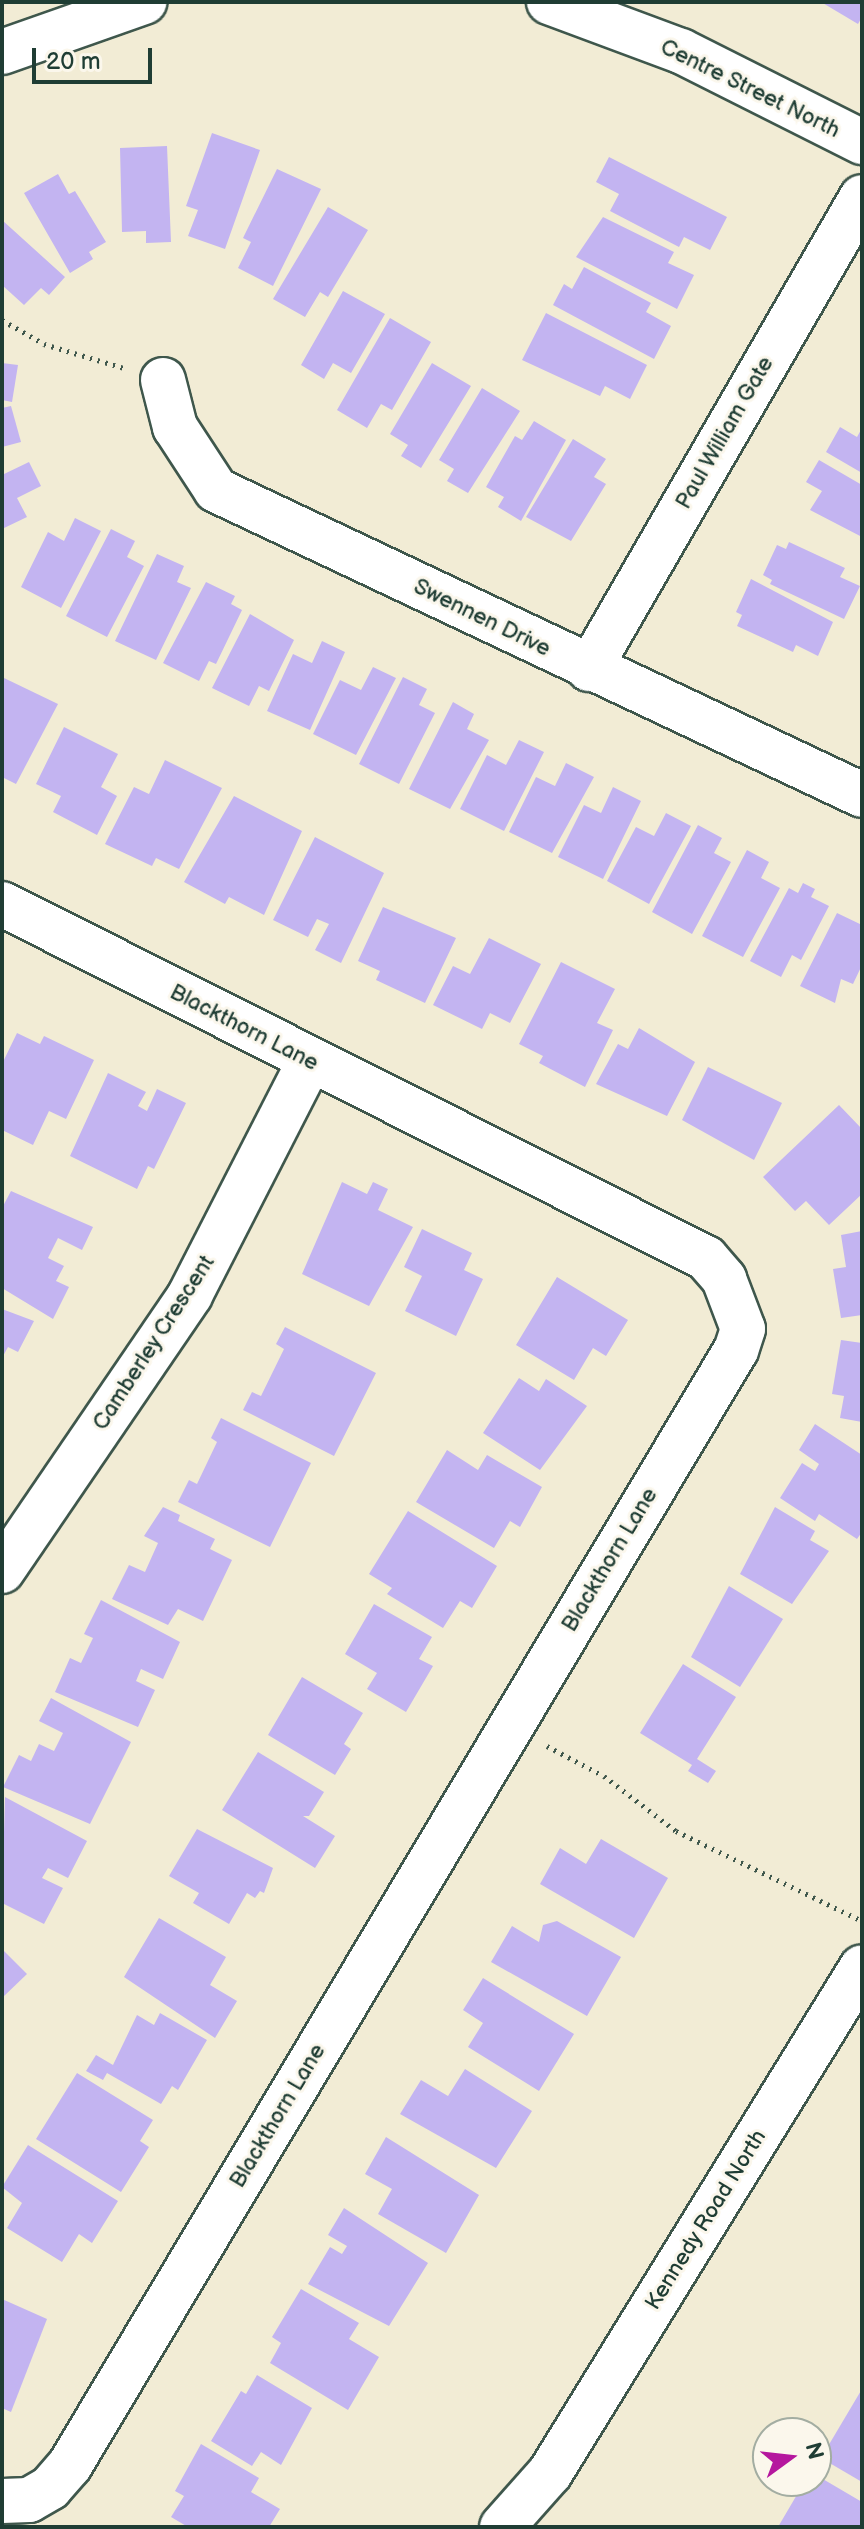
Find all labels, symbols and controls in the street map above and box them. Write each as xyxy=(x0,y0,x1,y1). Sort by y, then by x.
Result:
scale bar xyxy=(36,32,156,82)
street label: Centre Street North xyxy=(656,34,844,144)
text: 20 m xyxy=(46,47,101,76)
street label: Paul William Gate xyxy=(670,352,780,514)
street label: Swennen Drive xyxy=(409,574,555,662)
street label: Blackthorn Lane xyxy=(165,979,323,1077)
street label: Camberley Crescent xyxy=(87,1250,221,1436)
street label: Blackthorn Lane xyxy=(557,1483,663,1637)
street label: Blackthorn Lane xyxy=(225,2039,331,2193)
street label: Kennedy Road North xyxy=(640,2125,772,2315)
north arrow xyxy=(752,2417,832,2497)
text: N xyxy=(799,2440,829,2463)

